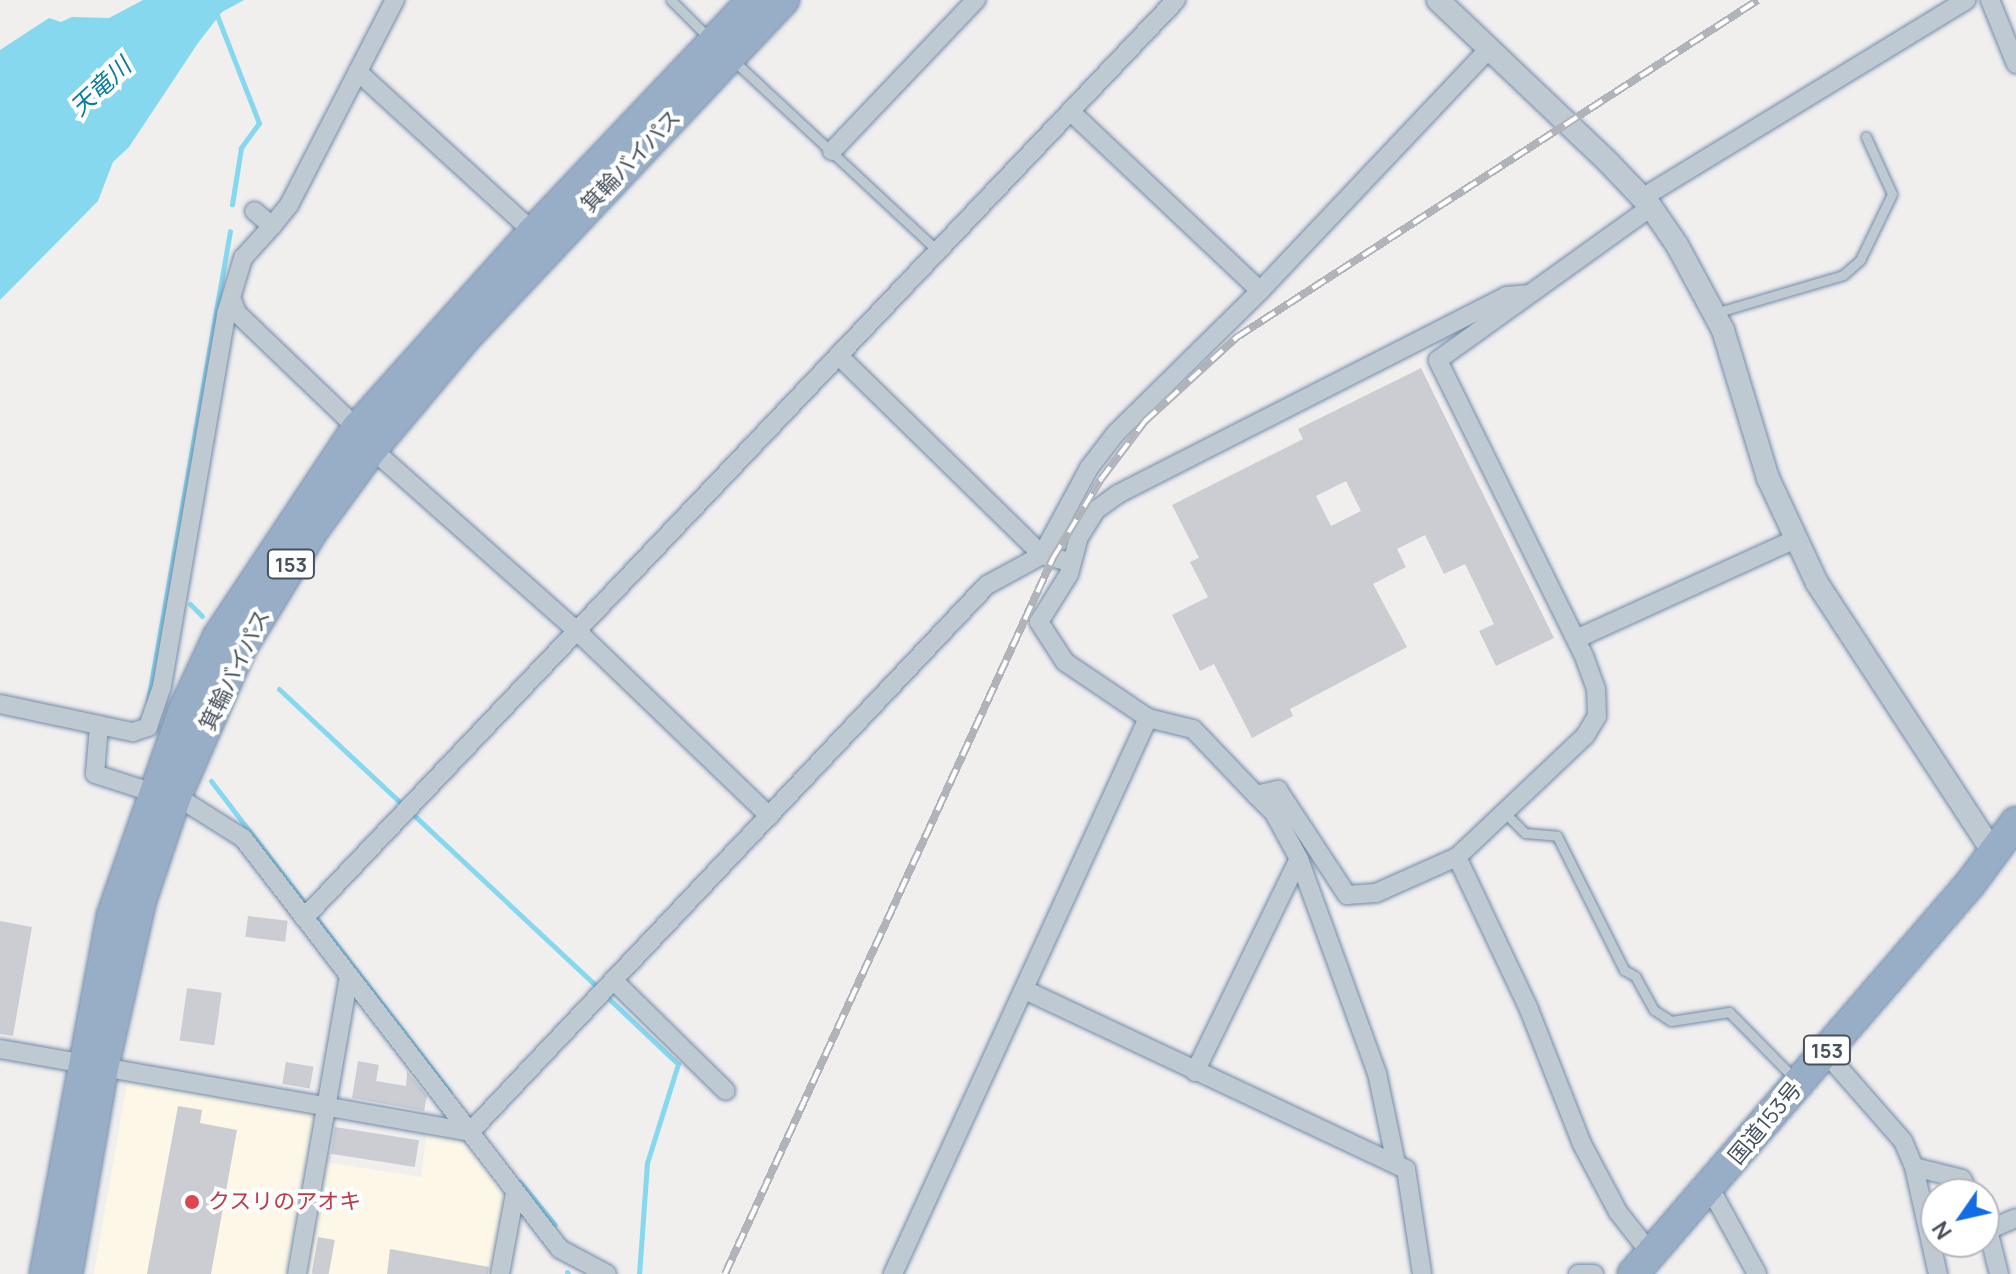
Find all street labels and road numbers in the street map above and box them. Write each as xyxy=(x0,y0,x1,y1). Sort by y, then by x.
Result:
street label: 箕輪バイパス xyxy=(576,104,686,218)
road number: 153 xyxy=(265,548,317,580)
street label: 箕輪バイパス xyxy=(194,605,276,735)
road number: 153 xyxy=(1801,1034,1853,1066)
street label: 国道153号 xyxy=(1723,1076,1807,1170)

